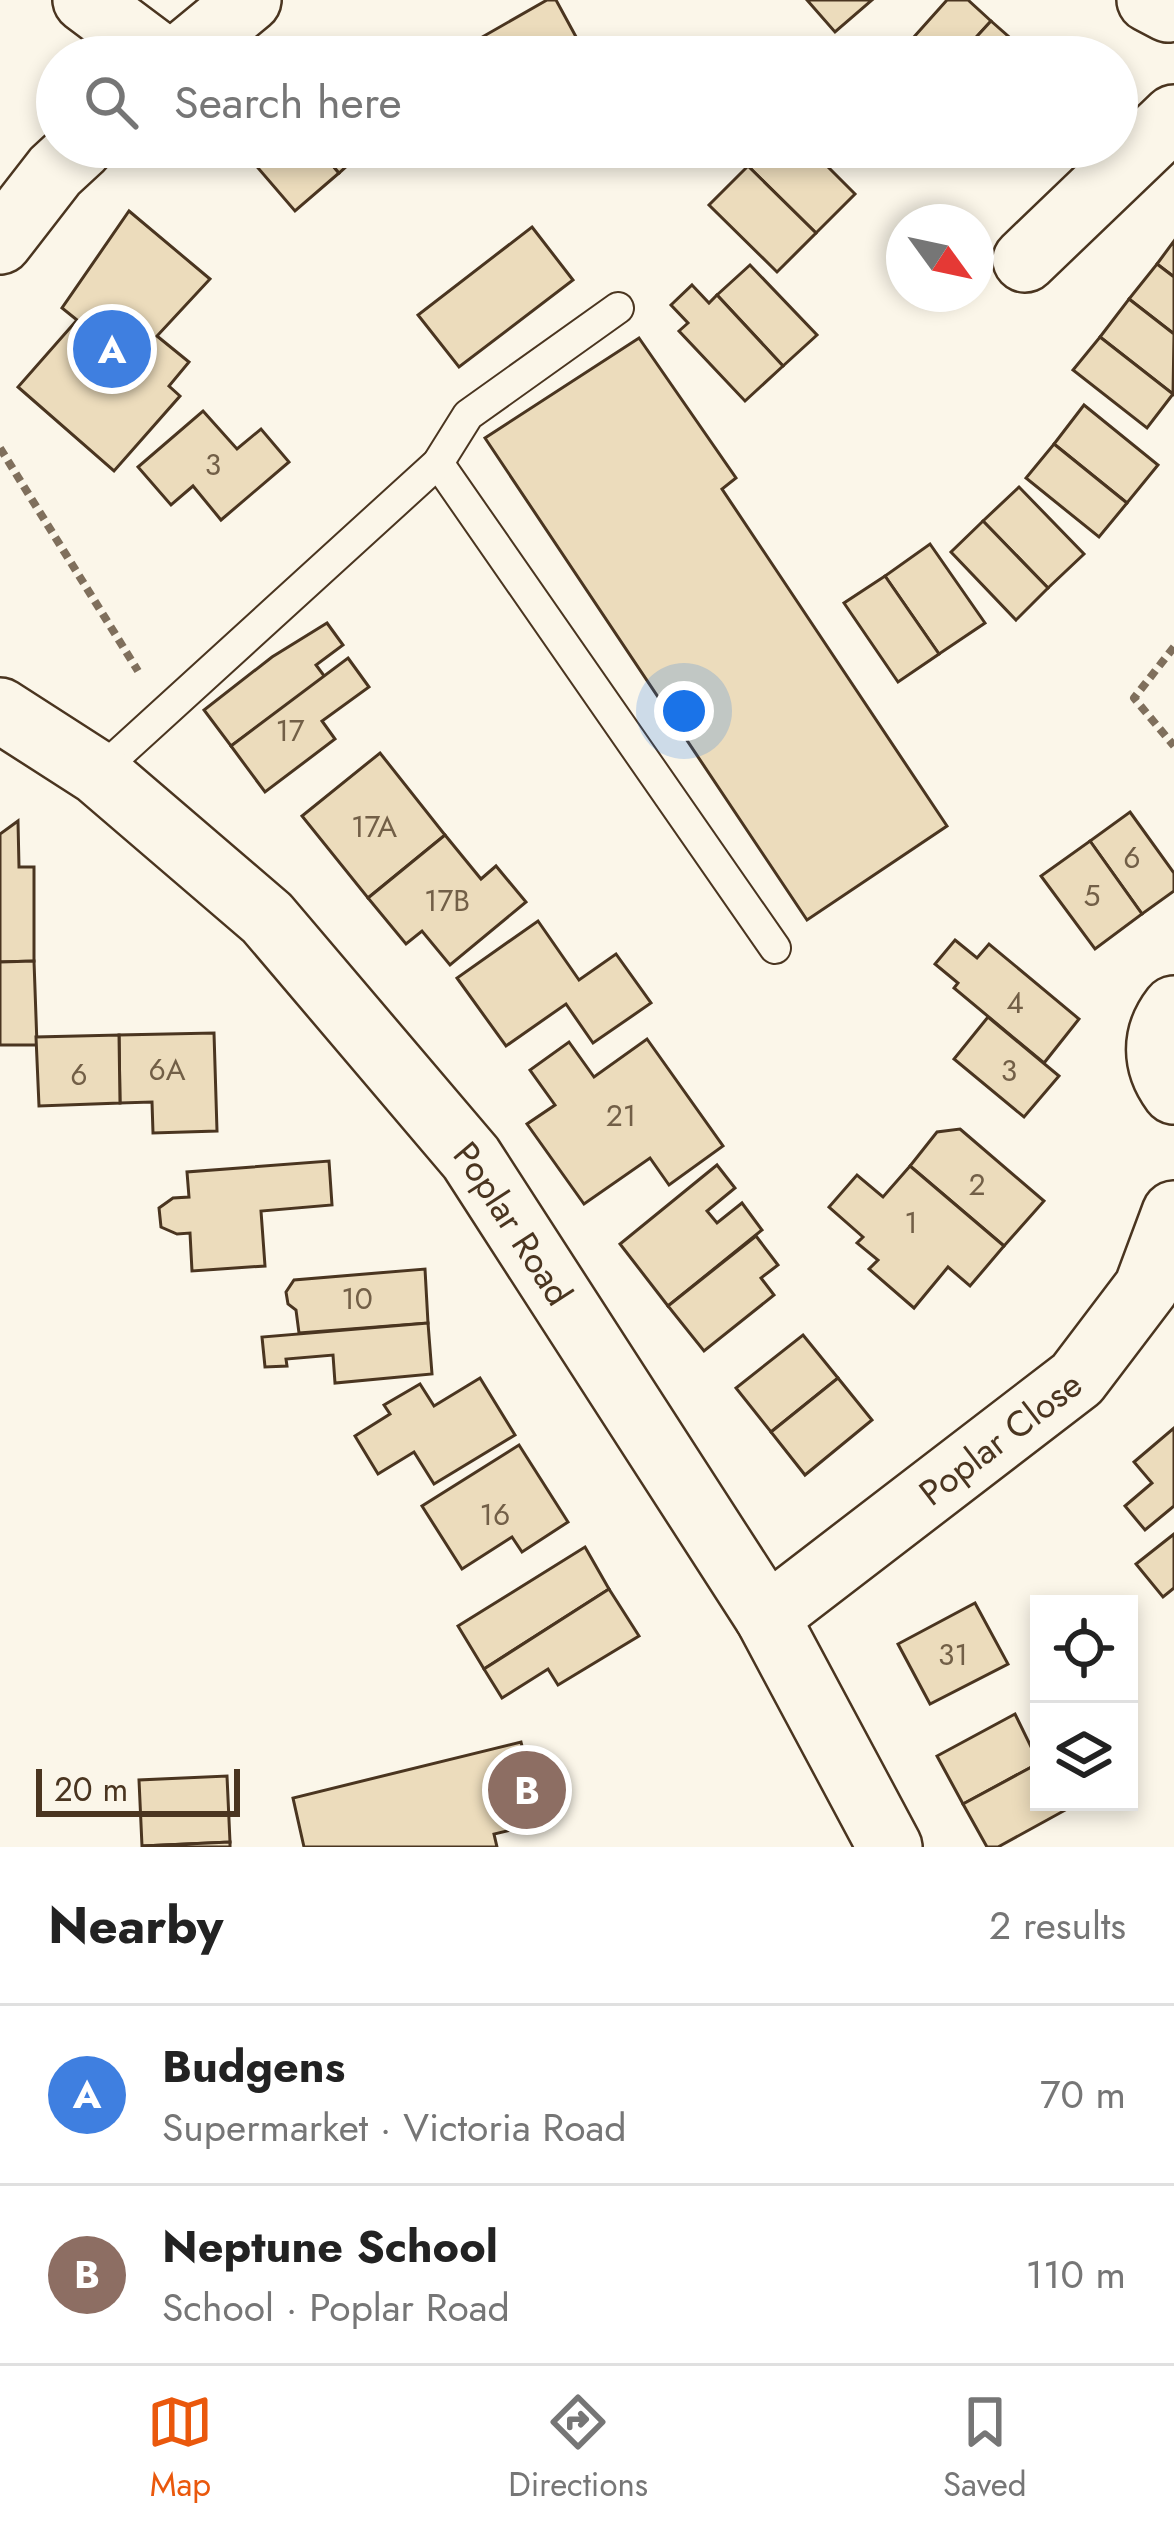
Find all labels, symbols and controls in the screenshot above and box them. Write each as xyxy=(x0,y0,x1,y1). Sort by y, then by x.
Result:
search box xyxy=(36,36,1138,168)
icon: search xyxy=(78,69,144,135)
text: Search here xyxy=(174,70,402,135)
north arrow xyxy=(886,204,994,312)
pin: A xyxy=(73,304,151,394)
house number: 3 xyxy=(205,443,221,486)
your location xyxy=(654,681,714,741)
house number: 17 xyxy=(275,709,305,752)
house number: 17A xyxy=(351,805,397,848)
house number: 6 xyxy=(1123,836,1141,879)
house number: 5 xyxy=(1084,874,1100,917)
house number: 17B xyxy=(424,879,470,922)
house number: 4 xyxy=(1006,981,1024,1024)
house number: 6A xyxy=(148,1048,186,1091)
house number: 3 xyxy=(1001,1049,1017,1092)
house number: 6 xyxy=(70,1053,88,1096)
house number: 21 xyxy=(606,1094,636,1137)
street label: Poplar Road xyxy=(442,1130,585,1315)
house number: 2 xyxy=(968,1163,986,1206)
house number: 1 xyxy=(904,1201,918,1244)
house number: 10 xyxy=(341,1277,373,1320)
street label: Poplar Close xyxy=(908,1358,1093,1517)
house number: 16 xyxy=(480,1493,510,1536)
map controls xyxy=(1030,1595,1138,1811)
button: locate xyxy=(1030,1595,1138,1703)
house number: 31 xyxy=(938,1633,968,1676)
button: layers xyxy=(1030,1703,1138,1811)
pin: B xyxy=(488,1745,566,1835)
scale bar xyxy=(36,1763,240,1816)
text: 20 m xyxy=(54,1766,128,1813)
text: Nearby xyxy=(48,1888,223,1962)
text: 2 results xyxy=(989,1897,1126,1954)
text: Budgens xyxy=(162,2034,345,2099)
text: A xyxy=(73,2066,101,2123)
text: 70 m xyxy=(1040,2066,1126,2123)
text: Supermarket · Victoria Road xyxy=(162,2099,627,2156)
text: Neptune School xyxy=(162,2214,498,2279)
text: B xyxy=(74,2246,100,2303)
text: 110 m xyxy=(1025,2246,1126,2303)
text: School · Poplar Road xyxy=(162,2279,510,2336)
tab: Map xyxy=(147,2389,213,2508)
tab: Directions xyxy=(508,2389,648,2508)
tab: Saved xyxy=(943,2389,1027,2508)

